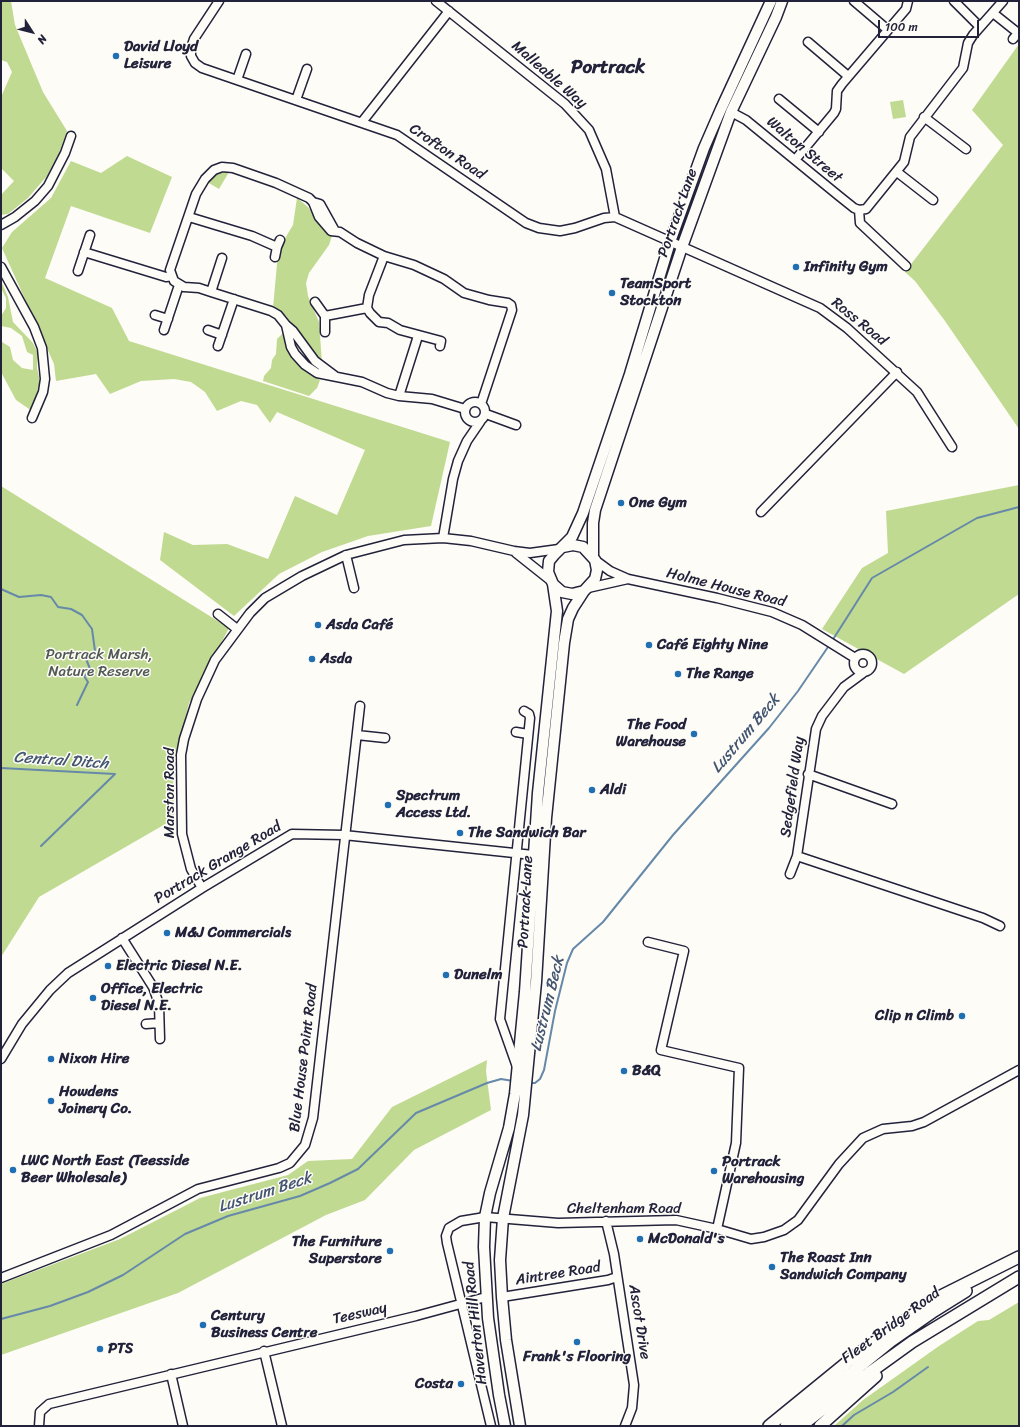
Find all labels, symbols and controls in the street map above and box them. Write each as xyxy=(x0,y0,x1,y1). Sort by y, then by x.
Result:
north arrow xyxy=(12,12,52,52)
scale bar xyxy=(880,12,981,38)
text: 100 m xyxy=(885,16,918,38)
text: N xyxy=(32,31,52,48)
street label: Malleable Way xyxy=(507,37,591,113)
place label: David Lloyd Leisure xyxy=(124,38,198,73)
marker: David Lloyd Leisure xyxy=(111,51,121,61)
district label: Portrack xyxy=(571,57,645,79)
street label: Walton Street xyxy=(763,113,845,187)
street label: Crofton Road xyxy=(406,120,488,184)
street label: Portrack Lane xyxy=(654,166,702,260)
place label: Infinity Gym xyxy=(804,258,888,276)
marker: Infinity Gym xyxy=(791,262,801,272)
place label: TeamSport Stockton xyxy=(620,275,691,310)
marker: TeamSport Stockton xyxy=(607,288,617,298)
street label: Ross Road xyxy=(827,294,891,350)
place label: One Gym xyxy=(629,494,687,512)
marker: One Gym xyxy=(616,498,626,508)
street label: Holme House Road xyxy=(665,564,787,612)
place label: Asda Café xyxy=(326,616,393,634)
marker: Asda Café xyxy=(313,620,323,630)
place label: Café Eighty Nine xyxy=(657,636,768,654)
marker: Café Eighty Nine xyxy=(644,640,654,650)
park label: Portrack Marsh, Nature Reserve xyxy=(45,646,153,681)
place label: Asda xyxy=(320,650,352,668)
marker: Asda xyxy=(307,654,317,664)
place label: The Range xyxy=(686,665,754,683)
marker: The Range xyxy=(673,669,683,679)
water label: Lustrum Beck xyxy=(708,691,784,777)
place label: The Food Warehouse xyxy=(616,716,686,751)
marker: The Food Warehouse xyxy=(689,729,699,739)
street label: Sedgefield Way xyxy=(777,735,809,839)
water label: Central Ditch xyxy=(13,748,109,774)
street label: Marston Road xyxy=(161,748,179,838)
place label: Aldi xyxy=(600,781,626,799)
marker: Aldi xyxy=(587,785,597,795)
place label: Spectrum Access Ltd. xyxy=(396,787,471,822)
marker: Spectrum Access Ltd. xyxy=(383,800,393,810)
street label: Portrack Grange Road xyxy=(151,818,285,908)
place label: The Sandwich Bar xyxy=(468,824,586,842)
marker: The Sandwich Bar xyxy=(455,828,465,838)
street label: Portrack Lane xyxy=(515,855,537,949)
place label: M&J Commercials xyxy=(175,924,291,942)
marker: M&J Commercials xyxy=(162,928,172,938)
water label: Lustrum Beck xyxy=(527,955,569,1053)
place label: Electric Diesel N.E. xyxy=(116,957,242,975)
marker: Electric Diesel N.E. xyxy=(103,961,113,971)
place label: Dunelm xyxy=(454,966,503,984)
marker: Dunelm xyxy=(441,970,451,980)
place label: Office, Electric Diesel N.E. xyxy=(101,980,203,1015)
street label: Blue House Point Road xyxy=(286,983,322,1133)
marker: Office, Electric Diesel N.E. xyxy=(88,993,98,1003)
place label: Clip n Climb xyxy=(875,1007,954,1025)
marker: Clip n Climb xyxy=(957,1011,967,1021)
place label: Nixon Hire xyxy=(59,1050,129,1068)
marker: Nixon Hire xyxy=(46,1054,56,1064)
place label: B&Q xyxy=(632,1062,661,1080)
marker: B&Q xyxy=(619,1066,629,1076)
place label: Howdens Joinery Co. xyxy=(59,1083,132,1118)
marker: Howdens Joinery Co. xyxy=(46,1096,56,1106)
place label: LWC North East (Teesside Beer Wholesale) xyxy=(21,1152,190,1187)
place label: Portrack Warehousing xyxy=(722,1153,804,1188)
marker: LWC North East (Teesside Beer Wholesale) xyxy=(8,1165,18,1175)
marker: Portrack Warehousing xyxy=(709,1166,719,1176)
water label: Lustrum Beck xyxy=(216,1169,314,1217)
street label: Cheltenham Road xyxy=(567,1200,681,1218)
place label: McDonald's xyxy=(648,1230,725,1248)
place label: The Furniture Superstore xyxy=(292,1233,382,1268)
marker: McDonald's xyxy=(635,1234,645,1244)
marker: The Furniture Superstore xyxy=(385,1246,395,1256)
place label: The Roast Inn Sandwich Company xyxy=(780,1249,907,1284)
street label: Aintree Road xyxy=(514,1258,602,1290)
street label: Haverton Hill Road xyxy=(461,1260,491,1386)
marker: The Roast Inn Sandwich Company xyxy=(767,1262,777,1272)
street label: Ascot Drive xyxy=(624,1283,654,1361)
street label: Fleet Bridge Road xyxy=(838,1284,944,1368)
street label: Teesway xyxy=(331,1299,389,1329)
place label: Century Business Centre xyxy=(211,1307,317,1342)
marker: Century Business Centre xyxy=(198,1320,208,1330)
marker: Frank's Flooring xyxy=(572,1337,582,1347)
place label: PTS xyxy=(108,1340,133,1358)
marker: PTS xyxy=(95,1344,105,1354)
place label: Frank's Flooring xyxy=(523,1348,631,1366)
place label: Costa xyxy=(415,1375,453,1393)
marker: Costa xyxy=(456,1379,466,1389)

